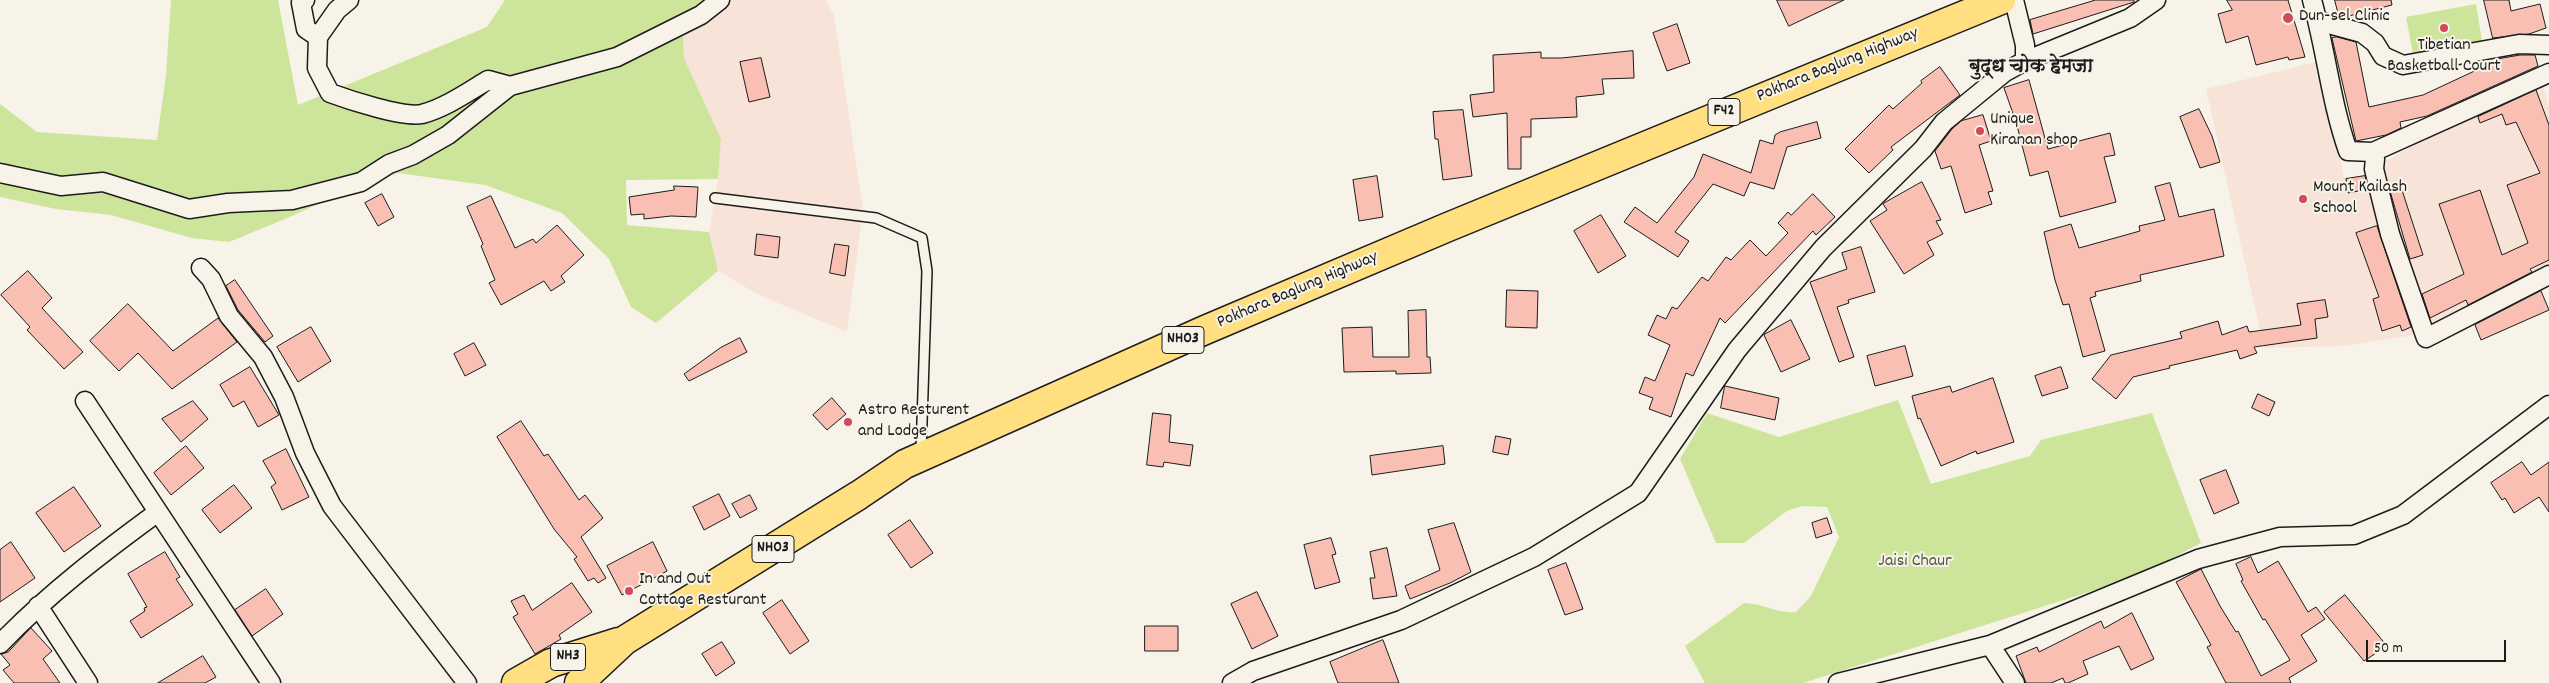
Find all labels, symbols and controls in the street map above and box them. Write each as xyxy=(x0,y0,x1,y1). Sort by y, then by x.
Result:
place label: Dun-sel Clinic xyxy=(2299,7,2390,29)
marker: Dun-sel Clinic xyxy=(2281,11,2295,25)
marker: Tibetian Basketball Court xyxy=(2438,22,2450,34)
street label: Pokhara Baglung Highway xyxy=(1754,24,1922,108)
place label: Tibetian Basketball Court xyxy=(2387,36,2501,78)
district label: बुद्ध चोक हेमजा xyxy=(1969,57,2093,79)
road number: F42 xyxy=(1708,98,1740,125)
place label: Unique Kiranan shop xyxy=(1990,110,2078,152)
marker: Unique Kiranan shop xyxy=(1974,125,1986,137)
place label: Mount Kailash School xyxy=(2313,178,2407,220)
marker: Mount Kailash School xyxy=(2297,193,2309,205)
street label: Pokhara Baglung Highway xyxy=(1214,247,1382,335)
road number: NH03 xyxy=(1162,326,1204,354)
place label: Astro Resturent and Lodge xyxy=(858,401,969,444)
marker: Astro Resturent and Lodge xyxy=(842,416,854,428)
road number: NH03 xyxy=(752,536,794,562)
park label: Jaisi Chaur xyxy=(1878,552,1952,574)
place label: In and Out Cottage Resturant xyxy=(639,570,766,612)
marker: In and Out Cottage Resturant xyxy=(623,585,635,597)
scale bar xyxy=(2369,630,2509,662)
text: 50 m xyxy=(2374,638,2403,660)
road number: NH3 xyxy=(550,644,586,670)

